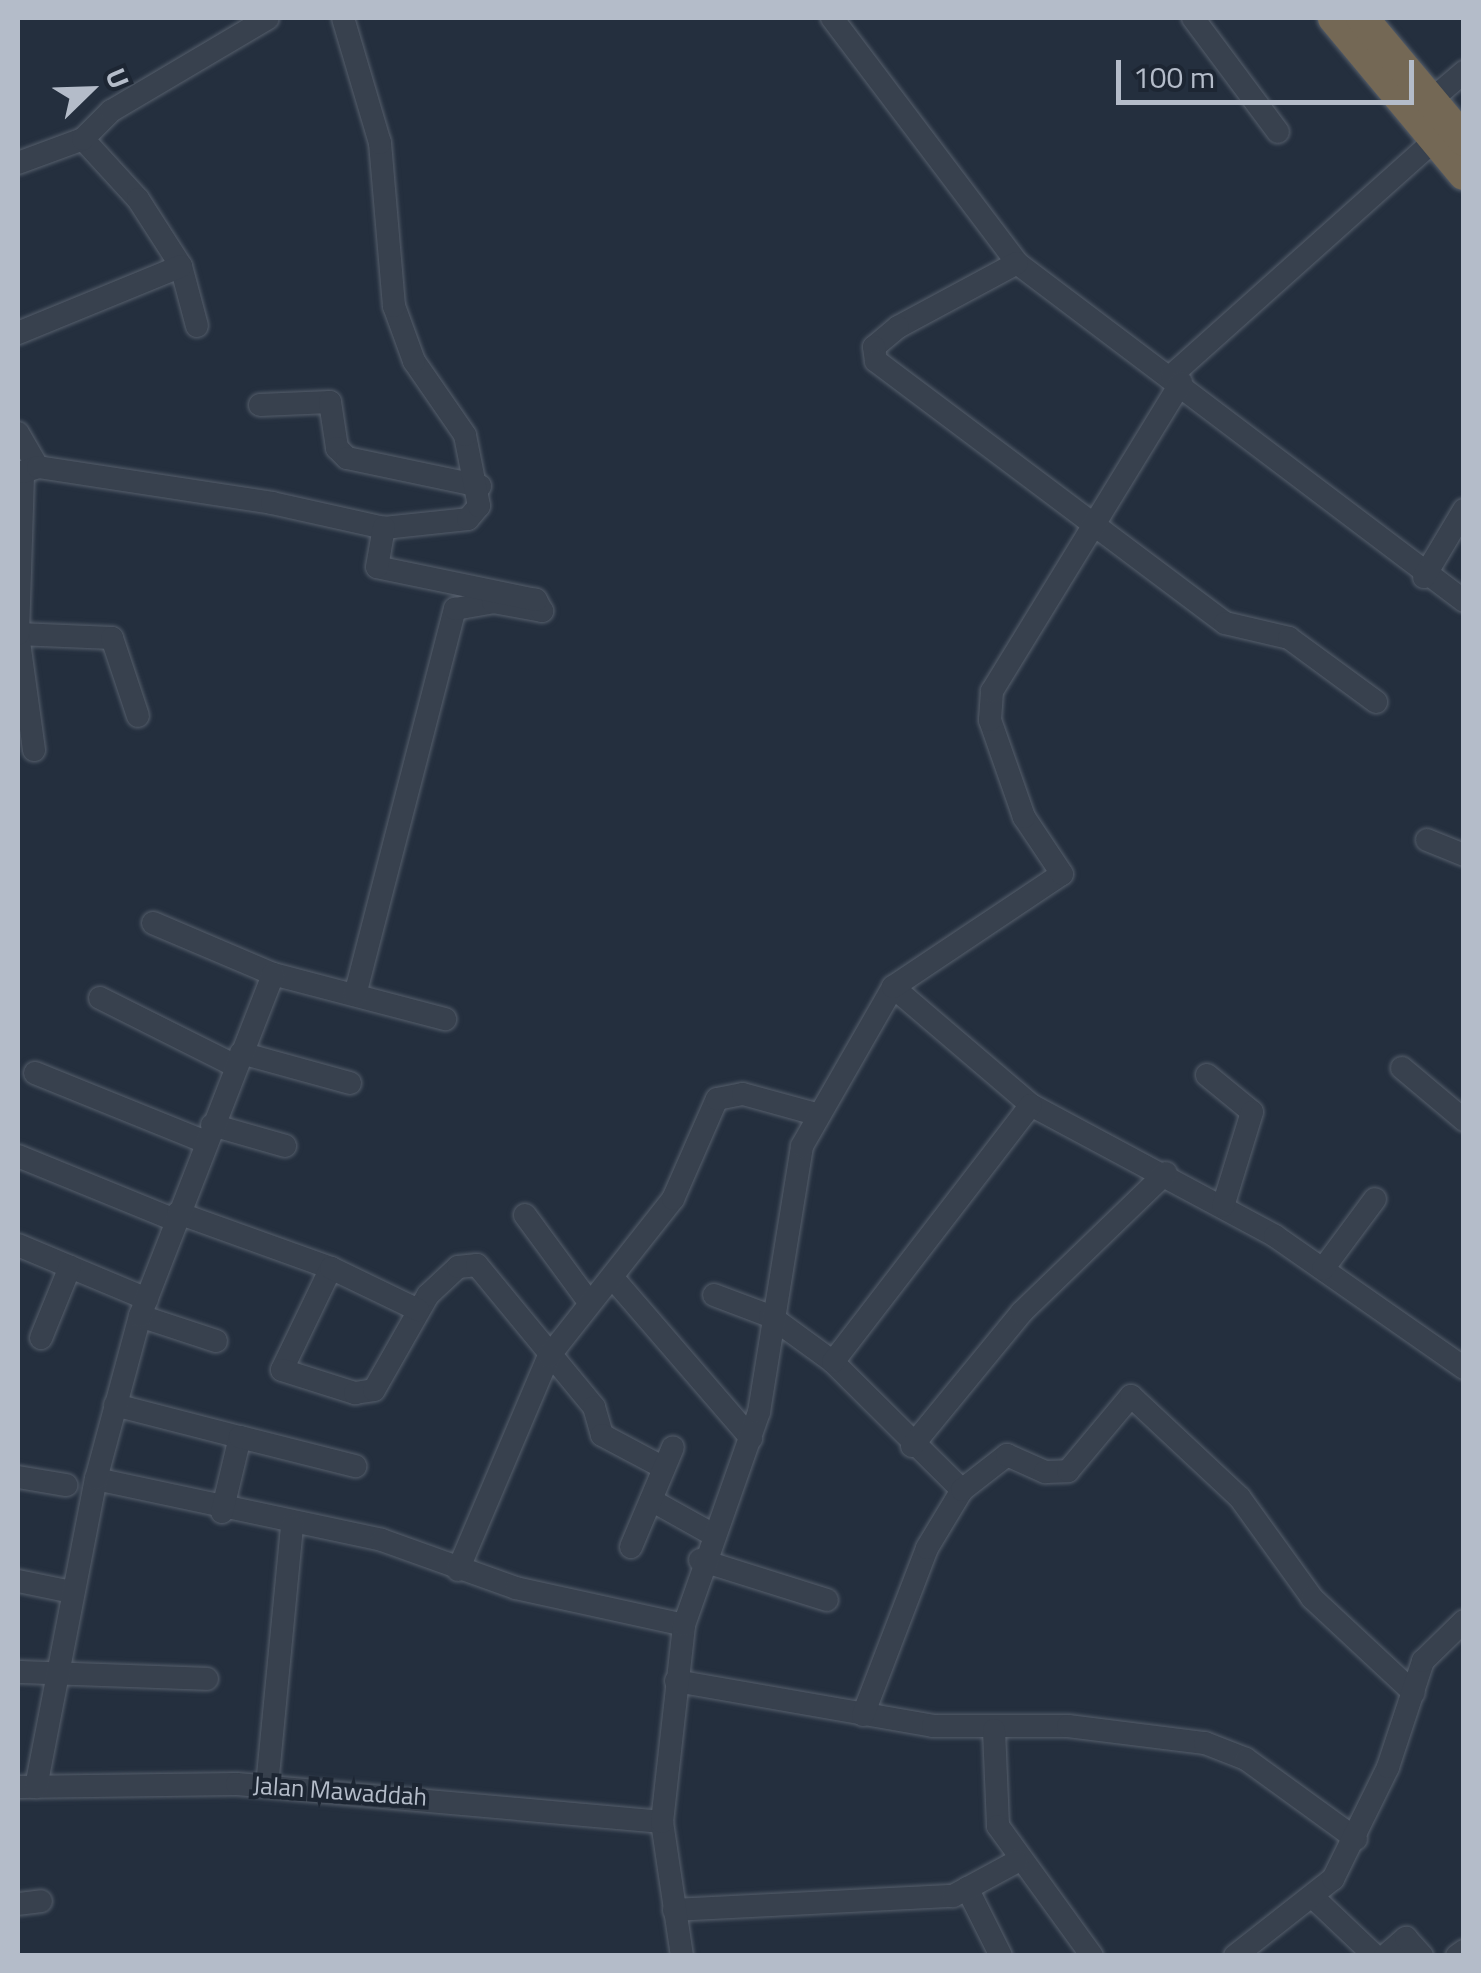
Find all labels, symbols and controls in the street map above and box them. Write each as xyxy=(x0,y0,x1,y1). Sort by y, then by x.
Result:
north arrow xyxy=(40,40,140,140)
scale bar xyxy=(1121,40,1418,102)
text: 100 m xyxy=(1133,54,1215,100)
text: U xyxy=(95,61,141,95)
street label: Jalan Mawaddah xyxy=(252,1770,428,1812)

